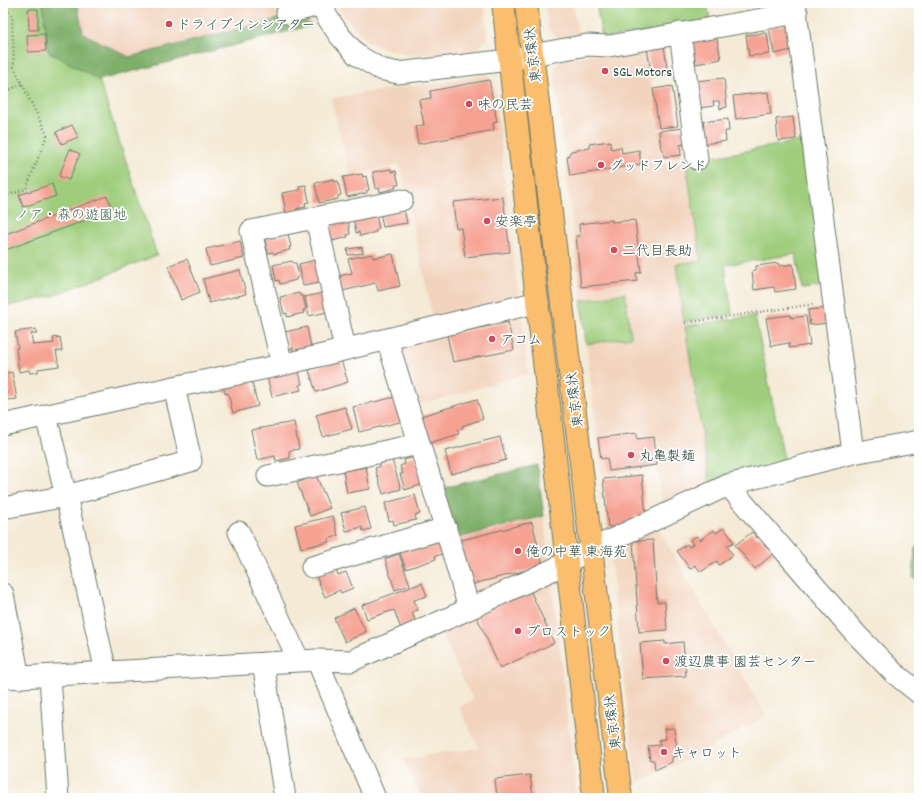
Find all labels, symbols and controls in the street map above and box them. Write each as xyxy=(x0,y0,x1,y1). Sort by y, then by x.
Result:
place label: ドライブインシアター xyxy=(177,16,316,36)
marker: ドライブインシアター xyxy=(164,19,174,29)
street label: 東京環状 xyxy=(521,26,547,84)
place label: SGL Motors xyxy=(613,63,672,83)
marker: SGL Motors xyxy=(600,66,610,76)
place label: 味の民芸 xyxy=(477,96,533,116)
marker: 味の民芸 xyxy=(464,99,474,109)
place label: グッドフレンド xyxy=(609,157,707,177)
marker: グッドフレンド xyxy=(596,160,606,170)
park label: ノア・森の遊園地 xyxy=(15,206,127,226)
place label: 安楽亭 xyxy=(495,213,537,233)
marker: 安楽亭 xyxy=(482,216,492,226)
place label: 二代目長助 xyxy=(622,242,692,262)
marker: 二代目長助 xyxy=(609,245,619,255)
place label: アコム xyxy=(500,331,542,351)
marker: アコム xyxy=(487,334,497,344)
street label: 東京環状 xyxy=(563,371,589,429)
place label: 丸亀製麺 xyxy=(639,447,695,467)
marker: 丸亀製麺 xyxy=(626,450,636,460)
place label: 俺の中華 東海苑 xyxy=(526,543,627,563)
marker: 俺の中華 東海苑 xyxy=(513,546,523,556)
place label: プロストック xyxy=(526,623,611,643)
marker: プロストック xyxy=(513,626,523,636)
place label: 渡辺農事 園芸センター xyxy=(674,653,817,673)
marker: 渡辺農事 園芸センター xyxy=(661,656,671,666)
street label: 東京環状 xyxy=(601,693,627,751)
place label: キャロット xyxy=(672,744,742,764)
marker: キャロット xyxy=(659,747,669,757)

